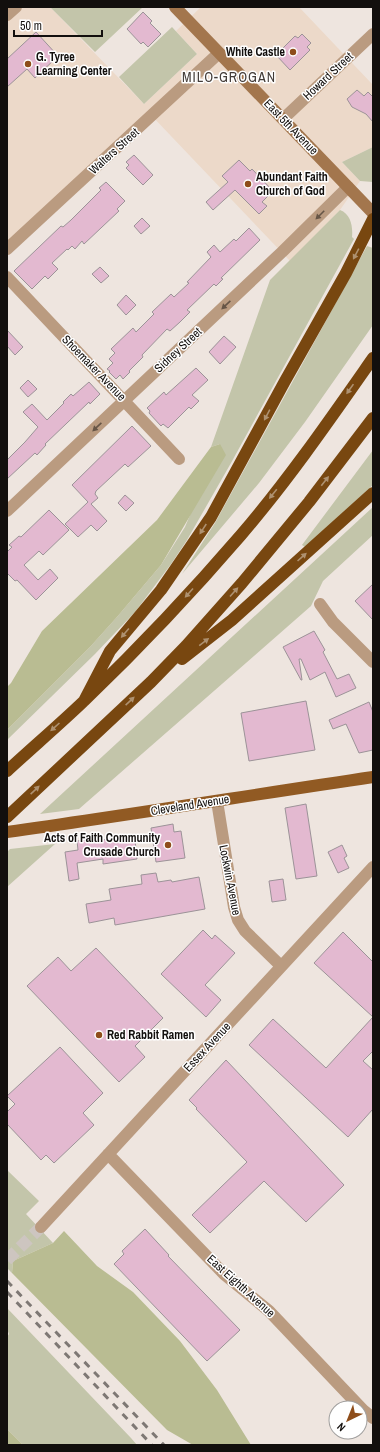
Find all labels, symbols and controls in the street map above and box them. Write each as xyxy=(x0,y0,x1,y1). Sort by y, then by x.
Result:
scale bar xyxy=(14,12,102,38)
text: 50 m xyxy=(20,18,42,34)
place label: White Castle xyxy=(226,44,286,60)
marker: White Castle xyxy=(288,47,298,57)
place label: G. Tyree Learning Center xyxy=(36,49,112,79)
street label: Howard Street xyxy=(300,49,357,103)
marker: G. Tyree Learning Center xyxy=(23,59,33,69)
district label: MILO-GROGAN xyxy=(182,68,276,86)
street label: East 5th Avenue xyxy=(260,96,322,158)
street label: Walters Street xyxy=(86,124,143,178)
place label: Abundant Faith Church of God xyxy=(256,169,328,199)
marker: Abundant Faith Church of God xyxy=(243,179,253,189)
one-way arrow xyxy=(315,210,325,220)
one-way arrow xyxy=(353,248,359,260)
one-way arrow xyxy=(221,300,231,309)
street label: Sidney Street xyxy=(151,324,205,376)
street label: Shoemaker Avenue xyxy=(58,332,130,404)
one-way arrow xyxy=(346,384,354,395)
one-way arrow xyxy=(263,409,270,421)
one-way arrow xyxy=(92,422,102,432)
one-way arrow xyxy=(321,475,330,486)
one-way arrow xyxy=(269,489,278,500)
one-way arrow xyxy=(199,523,207,534)
one-way arrow xyxy=(297,552,307,561)
one-way arrow xyxy=(229,587,239,597)
one-way arrow xyxy=(184,588,194,598)
one-way arrow xyxy=(121,627,130,638)
one-way arrow xyxy=(199,638,210,646)
one-way arrow xyxy=(125,697,136,706)
one-way arrow xyxy=(50,722,60,732)
one-way arrow xyxy=(31,786,40,795)
street label: Cleveland Avenue xyxy=(150,791,230,819)
place label: Acts of Faith Community Crusade Church xyxy=(44,830,161,860)
marker: Acts of Faith Community Crusade Church xyxy=(163,840,173,850)
street label: Lockwin Avenue xyxy=(215,843,245,917)
street label: Essex Avenue xyxy=(180,1019,234,1075)
place label: Red Rabbit Ramen xyxy=(107,1027,194,1043)
marker: Red Rabbit Ramen xyxy=(94,1030,104,1040)
street label: East Eighth Avenue xyxy=(204,1251,278,1321)
north arrow xyxy=(328,1400,368,1440)
text: N xyxy=(334,1420,348,1435)

